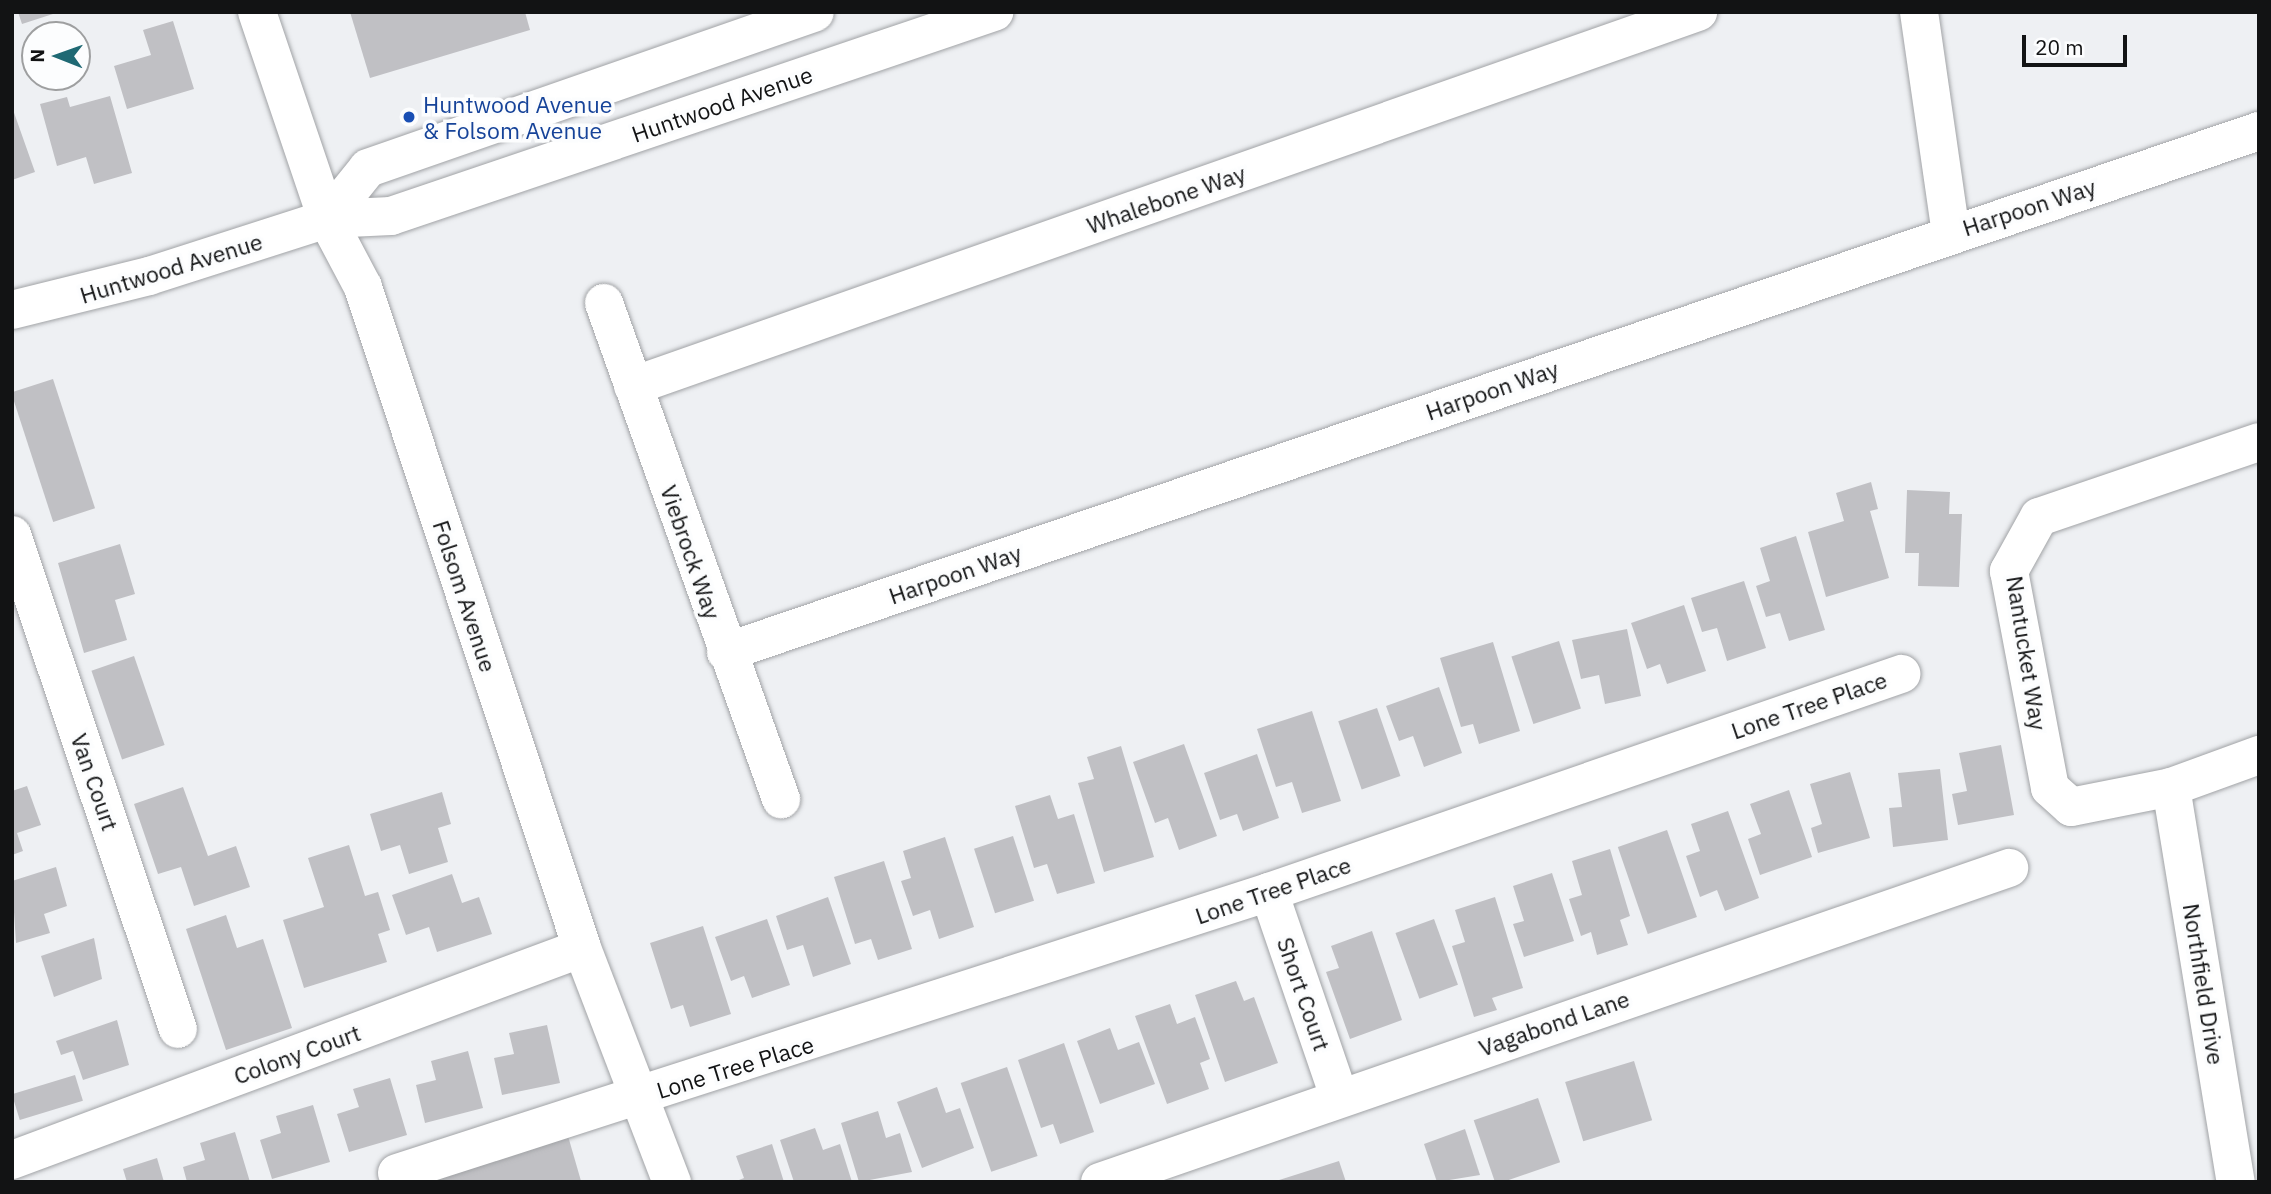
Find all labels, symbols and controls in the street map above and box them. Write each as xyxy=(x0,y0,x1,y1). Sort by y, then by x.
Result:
north arrow xyxy=(21,21,91,91)
scale bar xyxy=(2026,21,2131,65)
text: 20 m xyxy=(2035,33,2084,61)
text: N xyxy=(25,49,49,63)
street label: Huntwood Avenue xyxy=(628,60,816,148)
place label: Huntwood Avenue & Folsom Avenue xyxy=(423,90,612,144)
marker: Huntwood Avenue & Folsom Avenue xyxy=(401,109,417,125)
street label: Whalebone Way xyxy=(1083,159,1249,239)
street label: Harpoon Way xyxy=(1959,172,2099,242)
street label: Huntwood Avenue xyxy=(76,227,266,309)
street label: Harpoon Way xyxy=(1422,354,1562,426)
street label: Viebrock Way xyxy=(655,481,727,623)
street label: Folsom Avenue xyxy=(427,517,503,675)
street label: Harpoon Way xyxy=(885,538,1025,610)
street label: Nantucket Way xyxy=(2001,574,2053,732)
street label: Lone Tree Place xyxy=(1727,665,1891,745)
street label: Van Court xyxy=(66,730,124,834)
street label: Lone Tree Place xyxy=(1191,850,1355,930)
street label: Northfield Drive xyxy=(2178,901,2230,1067)
street label: Short Court xyxy=(1272,934,1336,1054)
street label: Vagabond Lane xyxy=(1475,984,1633,1062)
street label: Colony Court xyxy=(230,1018,364,1090)
street label: Lone Tree Place xyxy=(653,1030,817,1104)

